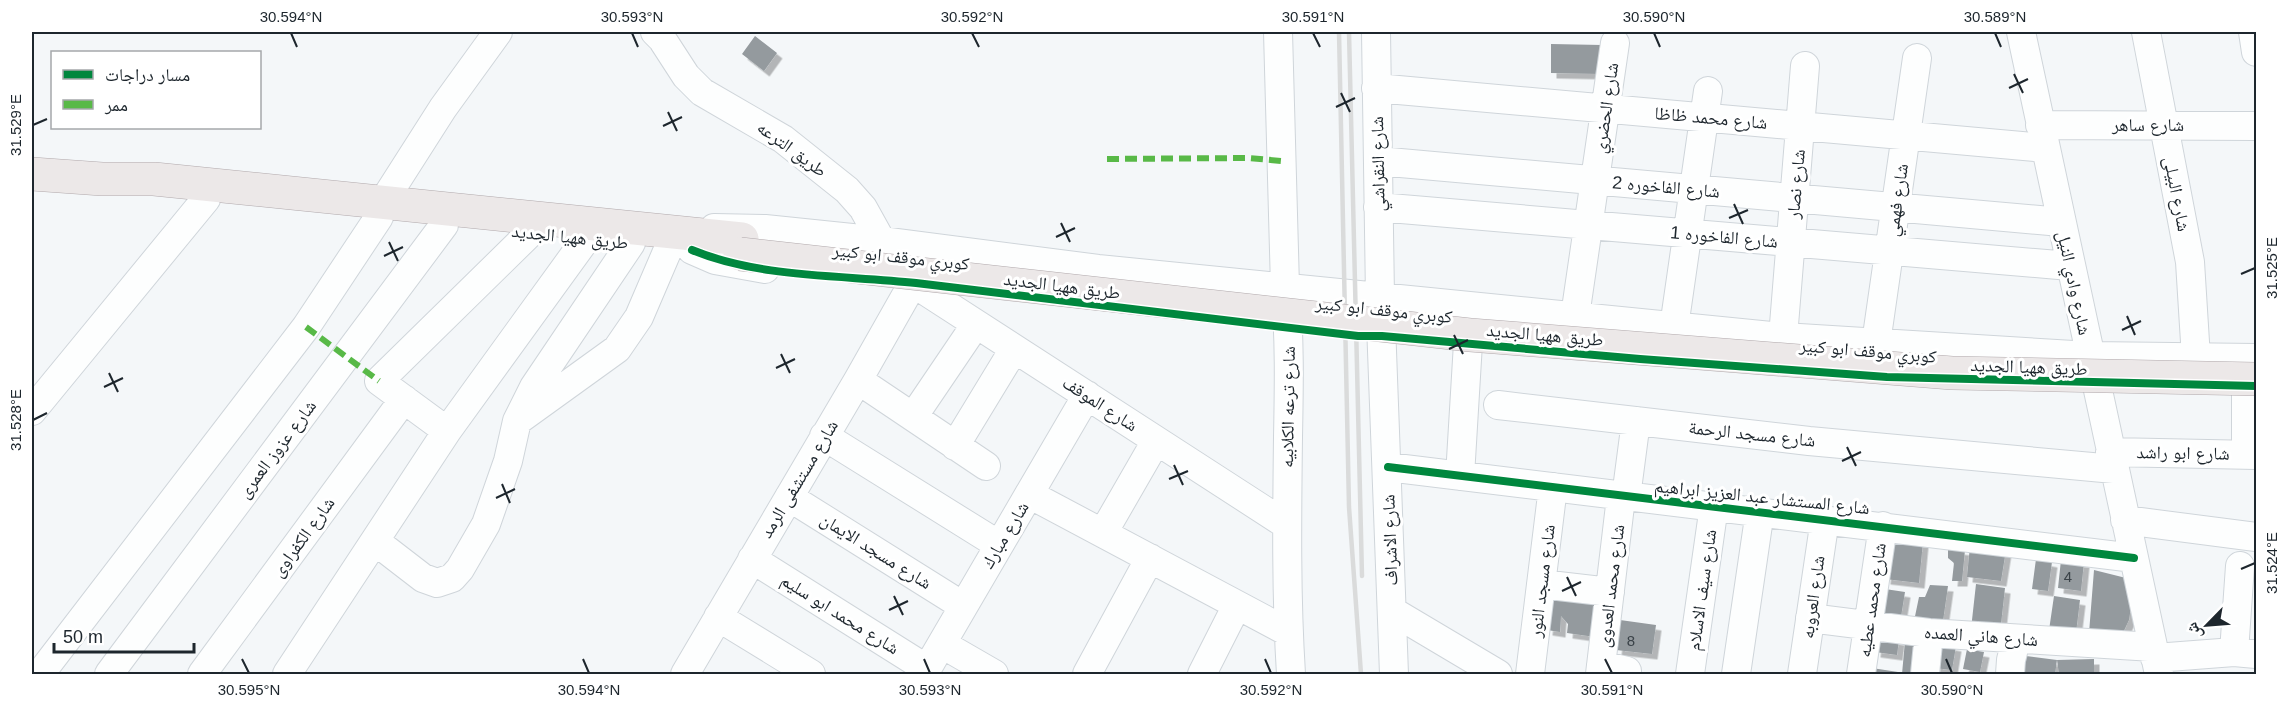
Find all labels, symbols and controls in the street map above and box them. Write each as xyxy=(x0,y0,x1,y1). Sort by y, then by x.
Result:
text: 30.594°N xyxy=(260,8,322,25)
text: 30.593°N xyxy=(601,8,663,25)
text: 30.592°N xyxy=(941,8,1003,25)
text: 30.591°N xyxy=(1282,8,1344,25)
text: 30.590°N xyxy=(1623,8,1685,25)
text: 30.589°N xyxy=(1964,8,2026,25)
legend xyxy=(51,51,261,129)
street label: شارع الحضري xyxy=(1590,61,1627,155)
text: مسار دراجات xyxy=(105,65,190,85)
text: 31.529°E xyxy=(7,94,24,156)
text: ممر xyxy=(104,95,128,115)
street label: شارع محمد ظاظا xyxy=(1654,103,1768,134)
street label: شارع ساهر xyxy=(2111,115,2184,136)
street label: شارع النقراشي xyxy=(1367,116,1393,212)
street label: طريق الترعه xyxy=(753,117,831,182)
street label: شارع نصار xyxy=(1783,148,1810,221)
street label: شارع البيلى xyxy=(2159,155,2194,233)
street label: شارع فهمي xyxy=(1882,162,1917,238)
street label: شارع الفاخوره 2 xyxy=(1611,172,1721,203)
street label: طريق ههيا الجديد xyxy=(511,221,629,254)
street label: شارع الفاخوره 1 xyxy=(1669,222,1779,253)
street label: شارع وادي النيل xyxy=(2049,229,2095,338)
text: 31.525°E xyxy=(2263,237,2280,299)
street label: كوبري موقف ابو كبير xyxy=(830,240,971,279)
street label: طريق ههيا الجديد xyxy=(1002,269,1121,304)
street label: كوبري موقف ابو كبير xyxy=(1313,293,1454,332)
street label: طريق ههيا الجديد xyxy=(1486,320,1604,351)
street label: كوبري موقف ابو كبير xyxy=(1797,335,1938,372)
street label: شارع ترعه الكلابيه xyxy=(1277,346,1300,468)
street label: طريق ههيا الجديد xyxy=(1970,355,2088,380)
street label: شارع الموقف xyxy=(1058,372,1141,436)
text: 31.528°E xyxy=(7,389,24,451)
street label: شارع عزوز العمرى xyxy=(234,396,321,502)
street label: شارع مستشفى الرمد xyxy=(756,416,843,542)
street label: شارع مسجد الرحمة xyxy=(1688,417,1816,452)
street label: شارع ابو راشد xyxy=(2136,442,2230,465)
street label: شارع المستشار عبد العزيز ابراهيم xyxy=(1653,476,1871,520)
street label: شارع الكفراوى xyxy=(267,493,339,581)
street label: شارع الاشراف xyxy=(1378,494,1403,586)
street label: شارع مبارك xyxy=(977,498,1034,572)
street label: شارع مسجد الايمان xyxy=(816,509,935,594)
street label: شارع مسجد النور xyxy=(1525,523,1560,640)
street label: شارع محمد العدوى xyxy=(1594,523,1629,649)
street label: شارع سيف الاسلام xyxy=(1684,528,1722,652)
text: 31.524°E xyxy=(2263,532,2280,594)
street label: شارع محمد عطيه xyxy=(1854,541,1891,659)
street label: شارع العروبه xyxy=(1797,554,1830,640)
house number: 4 xyxy=(2064,568,2072,585)
street label: شارع محمد ابو سليم xyxy=(776,570,903,660)
north arrow xyxy=(2177,595,2237,655)
scale bar xyxy=(54,616,194,654)
text: ش xyxy=(2183,619,2206,642)
street label: شارع هاني العمده xyxy=(1923,622,2039,655)
text: 50 m xyxy=(63,627,103,647)
house number: 8 xyxy=(1627,632,1635,649)
text: 30.595°N xyxy=(218,681,280,698)
text: 30.594°N xyxy=(558,681,620,698)
text: 30.593°N xyxy=(899,681,961,698)
text: 30.592°N xyxy=(1240,681,1302,698)
text: 30.591°N xyxy=(1581,681,1643,698)
text: 30.590°N xyxy=(1921,681,1983,698)

